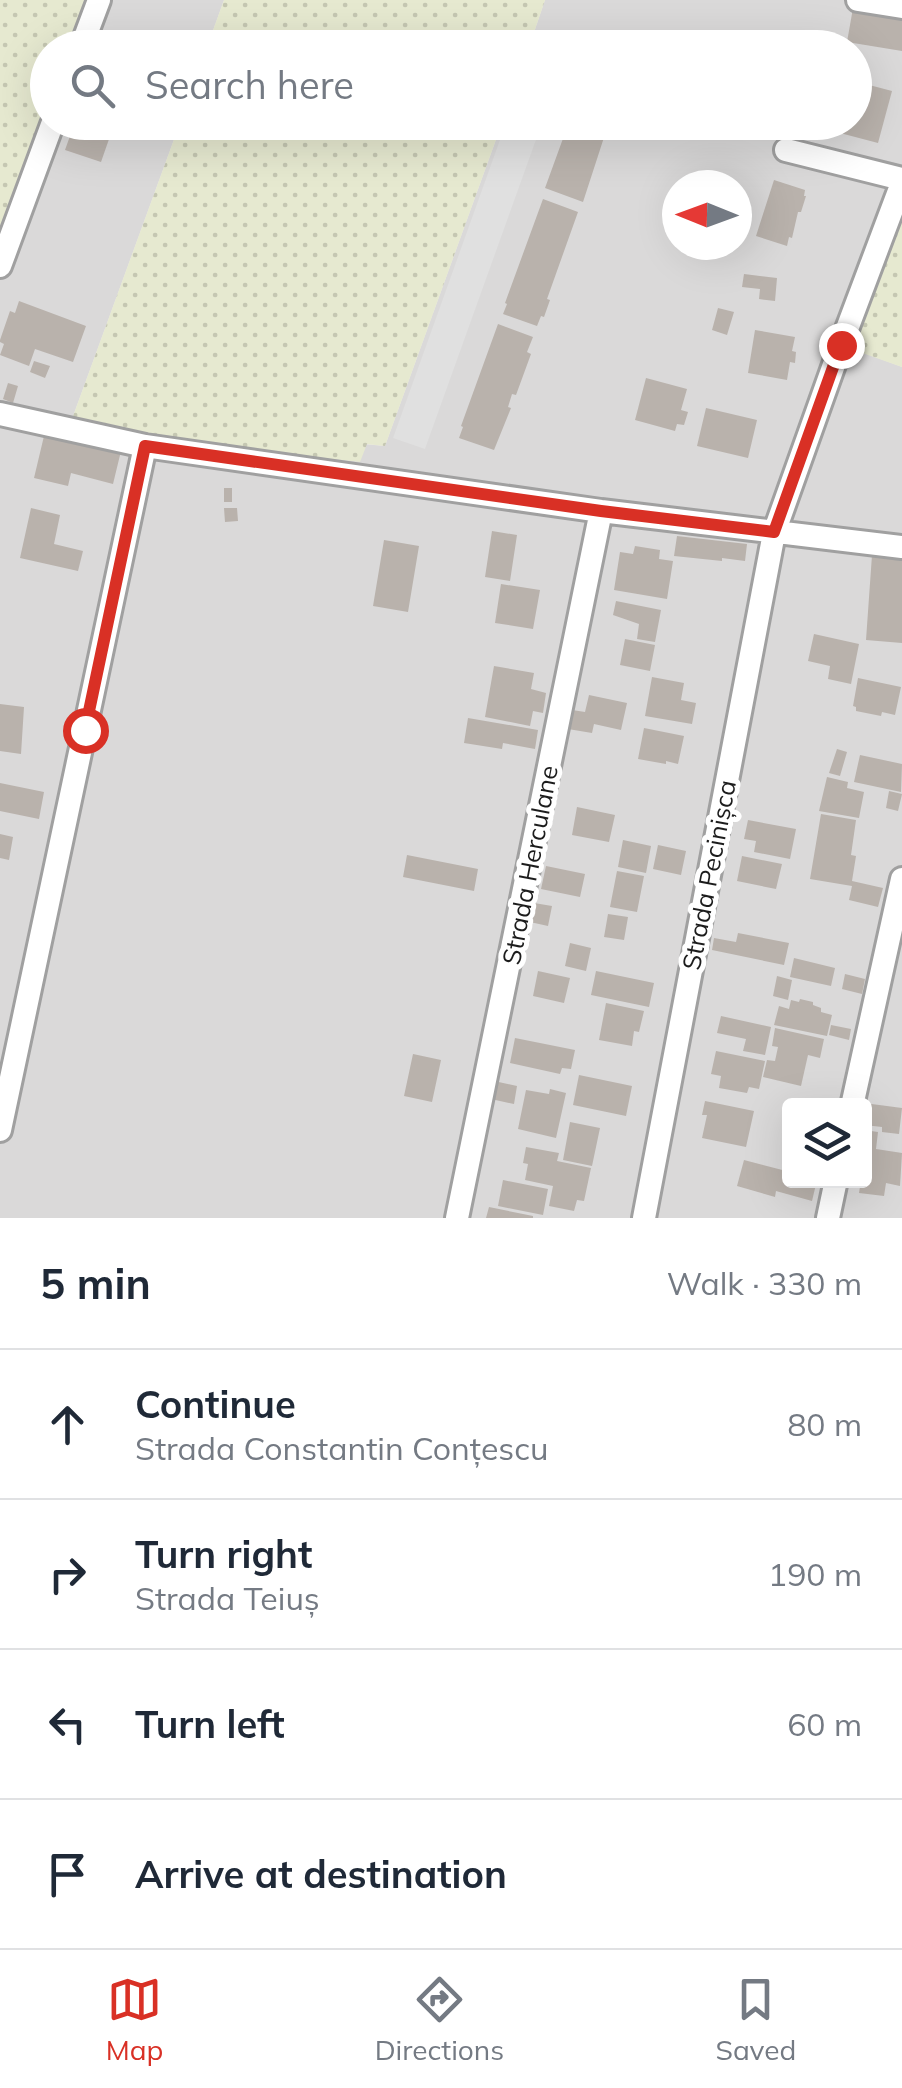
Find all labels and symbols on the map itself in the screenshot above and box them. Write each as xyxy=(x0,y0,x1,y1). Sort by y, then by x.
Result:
north arrow xyxy=(662,170,752,260)
route end xyxy=(819,323,865,369)
route start xyxy=(63,708,109,754)
street label: Strada Herculane xyxy=(495,763,564,967)
street label: Strada Pecinișca xyxy=(675,777,743,973)

